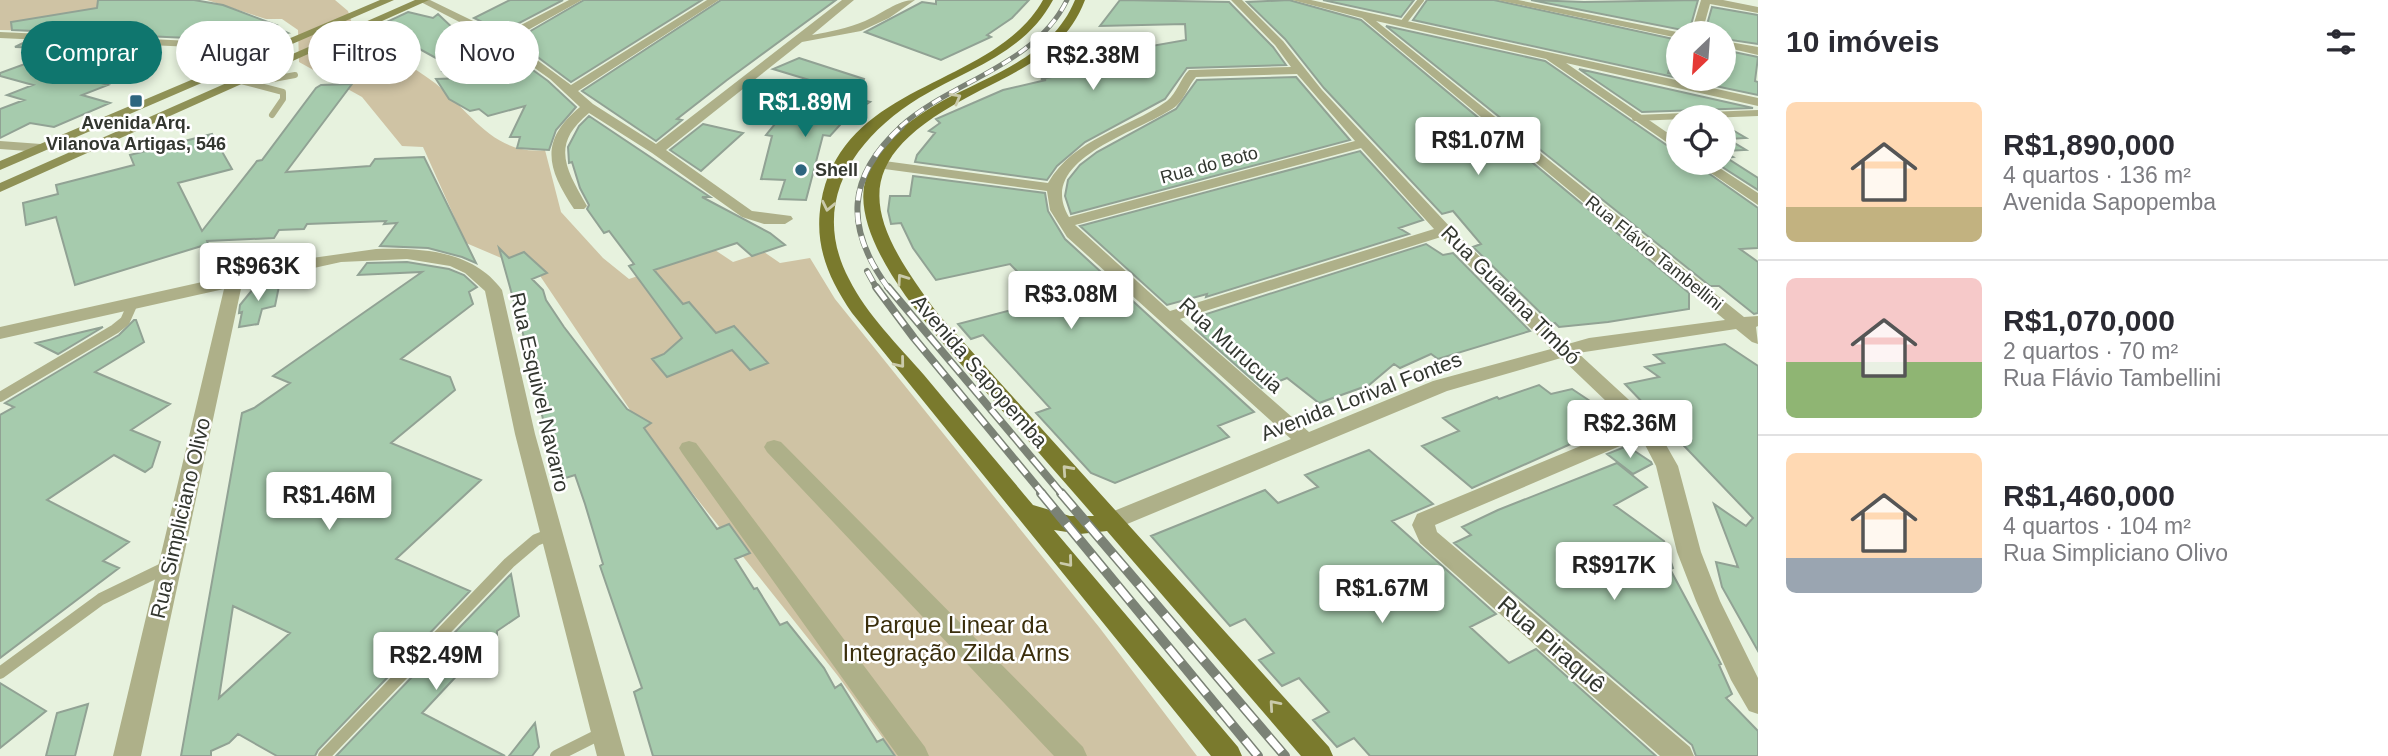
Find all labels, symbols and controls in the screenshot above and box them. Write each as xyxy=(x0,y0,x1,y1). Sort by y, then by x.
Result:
chip: Comprar xyxy=(21,21,162,84)
chip: Alugar xyxy=(176,21,294,84)
chip: Filtros xyxy=(308,21,421,84)
chip: Novo xyxy=(435,21,539,84)
north arrow xyxy=(1666,21,1736,91)
map controls xyxy=(1666,21,1736,175)
icon: filters xyxy=(2322,23,2360,61)
text: 10 imóveis xyxy=(1786,25,1939,58)
pin: R$2.38M xyxy=(1028,32,1158,92)
text: R$2.38M xyxy=(1046,42,1140,68)
pin: R$1.89M xyxy=(740,80,870,139)
text: R$1.89M xyxy=(758,89,852,115)
marker: Avenida Arq. Vilanova Artigas, 546 xyxy=(128,93,144,109)
one-way arrow xyxy=(949,93,962,106)
button: locate xyxy=(1666,105,1736,175)
place label: Avenida Arq. Vilanova Artigas, 546 xyxy=(46,113,226,154)
pin: R$1.07M xyxy=(1413,118,1543,177)
text: R$1.07M xyxy=(1431,127,1525,153)
text: R$1,890,000 xyxy=(2003,128,2175,161)
icon: home xyxy=(1842,130,1926,214)
street label: Rua do Boto xyxy=(1158,142,1260,188)
place label: Shell xyxy=(815,160,858,180)
marker: Shell xyxy=(793,162,809,178)
text: 4 quartos · 136 m² xyxy=(2003,162,2191,188)
text: Avenida Sapopemba xyxy=(2003,189,2216,215)
street label: Rua Flávio Tambellini xyxy=(1581,192,1727,314)
one-way arrow xyxy=(821,200,836,212)
street label: Rua Guaiana Timbó xyxy=(1437,221,1585,369)
pin: R$963K xyxy=(201,244,315,303)
text: R$963K xyxy=(216,253,300,279)
pin: R$3.08M xyxy=(1006,272,1136,331)
one-way arrow xyxy=(898,274,910,287)
text: R$3.08M xyxy=(1024,281,1118,307)
street label: Rua Esquivel Navarro xyxy=(506,290,574,494)
street label: Avenida Sapopemba xyxy=(907,290,1053,452)
street label: Rua Murucuia xyxy=(1175,293,1288,397)
text: R$1,070,000 xyxy=(2003,304,2175,337)
icon: home xyxy=(1842,306,1926,390)
text: 2 quartos · 70 m² xyxy=(2003,338,2178,364)
street label: Avenida Lorival Fontes xyxy=(1257,347,1465,445)
one-way arrow xyxy=(892,355,905,367)
text: Rua Flávio Tambellini xyxy=(2003,365,2221,391)
pin: R$2.36M xyxy=(1565,400,1695,460)
text: R$2.36M xyxy=(1583,410,1677,436)
street label: Rua Simpliciano Olivo xyxy=(146,415,214,621)
one-way arrow xyxy=(1063,465,1075,478)
pin: R$1.46M xyxy=(264,472,394,532)
text: R$1,460,000 xyxy=(2003,479,2175,512)
icon: home xyxy=(1842,481,1926,565)
text: R$1.46M xyxy=(282,482,376,508)
text: 4 quartos · 104 m² xyxy=(2003,513,2191,539)
text: Rua Simpliciano Olivo xyxy=(2003,540,2228,566)
pin: R$917K xyxy=(1557,542,1671,602)
text: R$917K xyxy=(1572,552,1656,578)
one-way arrow xyxy=(1060,553,1072,566)
pin: R$1.67M xyxy=(1317,566,1447,625)
text: R$1.67M xyxy=(1335,575,1429,601)
street label: Rua Piraquê xyxy=(1493,590,1611,698)
park label: Parque Linear da Integração Zilda Arns xyxy=(843,611,1069,666)
pin: R$2.49M xyxy=(371,632,501,692)
text: R$2.49M xyxy=(389,642,483,668)
one-way arrow xyxy=(1270,700,1282,713)

